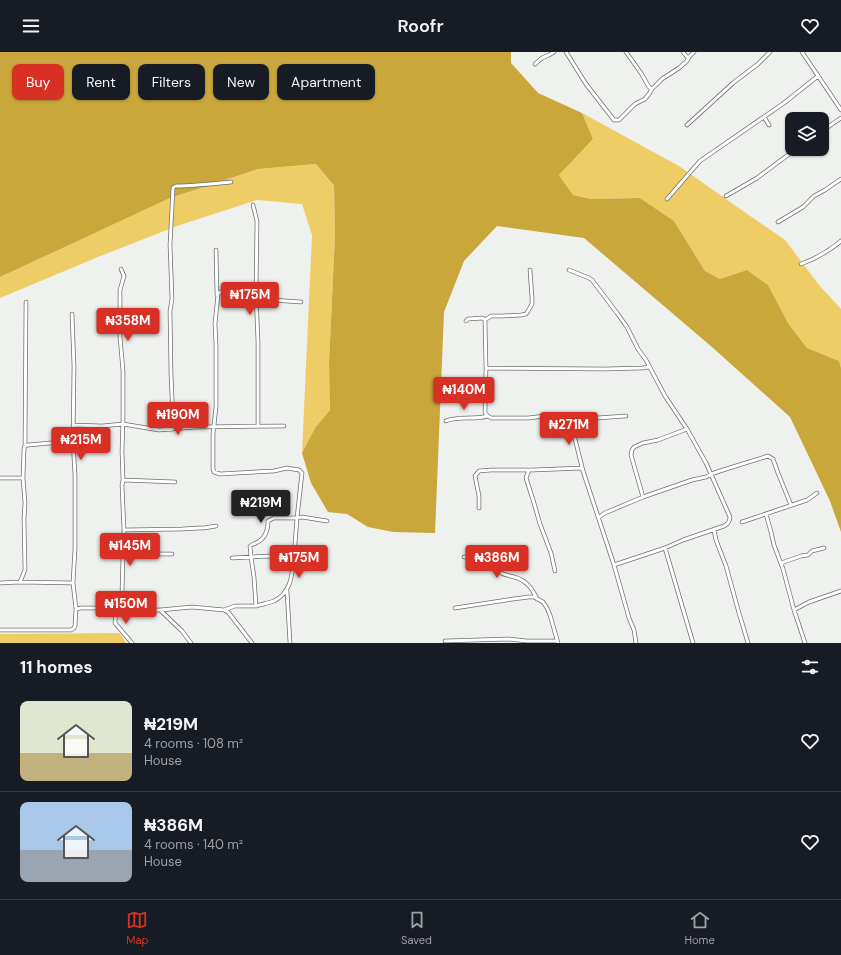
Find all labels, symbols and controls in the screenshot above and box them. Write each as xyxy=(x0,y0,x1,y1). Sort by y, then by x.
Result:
text: Roofr xyxy=(397,14,444,38)
icon: menu xyxy=(20,15,42,37)
icon: heart xyxy=(799,15,821,37)
chip: Buy xyxy=(12,64,64,100)
chip: Rent xyxy=(72,64,130,100)
chip: Filters xyxy=(138,64,205,100)
chip: New xyxy=(213,64,269,100)
chip: Apartment xyxy=(277,64,375,100)
map controls xyxy=(785,112,829,156)
button: layers xyxy=(785,112,829,156)
pin: ₦175M xyxy=(222,282,278,316)
text: ₦175M xyxy=(230,286,270,303)
pin: ₦358M xyxy=(100,308,156,342)
text: ₦358M xyxy=(105,312,151,329)
pin: ₦140M xyxy=(436,377,492,411)
text: ₦140M xyxy=(442,381,486,398)
pin: ₦190M xyxy=(150,402,206,436)
text: ₦190M xyxy=(156,406,200,423)
pin: ₦271M xyxy=(541,412,597,446)
text: ₦271M xyxy=(549,416,589,433)
pin: ₦215M xyxy=(53,427,109,461)
text: ₦215M xyxy=(60,431,102,448)
pin: ₦219M xyxy=(233,490,289,524)
text: ₦219M xyxy=(240,494,282,511)
pin: ₦145M xyxy=(102,533,158,567)
text: ₦145M xyxy=(109,537,151,554)
pin: ₦175M xyxy=(271,545,327,579)
pin: ₦386M xyxy=(469,545,525,579)
text: ₦175M xyxy=(279,549,319,566)
text: ₦386M xyxy=(474,549,520,566)
pin: ₦150M xyxy=(98,591,154,625)
text: ₦150M xyxy=(105,595,147,612)
text: 11 homes xyxy=(20,656,93,678)
icon: filters xyxy=(799,656,821,678)
text: ₦219M xyxy=(144,713,198,735)
icon: home xyxy=(52,717,100,765)
icon: heart xyxy=(799,730,821,752)
text: 4 rooms · 108 m² xyxy=(144,735,243,752)
text: House xyxy=(144,752,182,769)
text: ₦386M xyxy=(144,814,203,836)
icon: home xyxy=(52,818,100,866)
icon: heart xyxy=(799,831,821,853)
text: 4 rooms · 140 m² xyxy=(144,836,243,853)
text: House xyxy=(144,853,182,870)
tab: Map xyxy=(126,909,148,947)
tab: Saved xyxy=(401,909,432,947)
tab: Home xyxy=(685,909,715,947)

